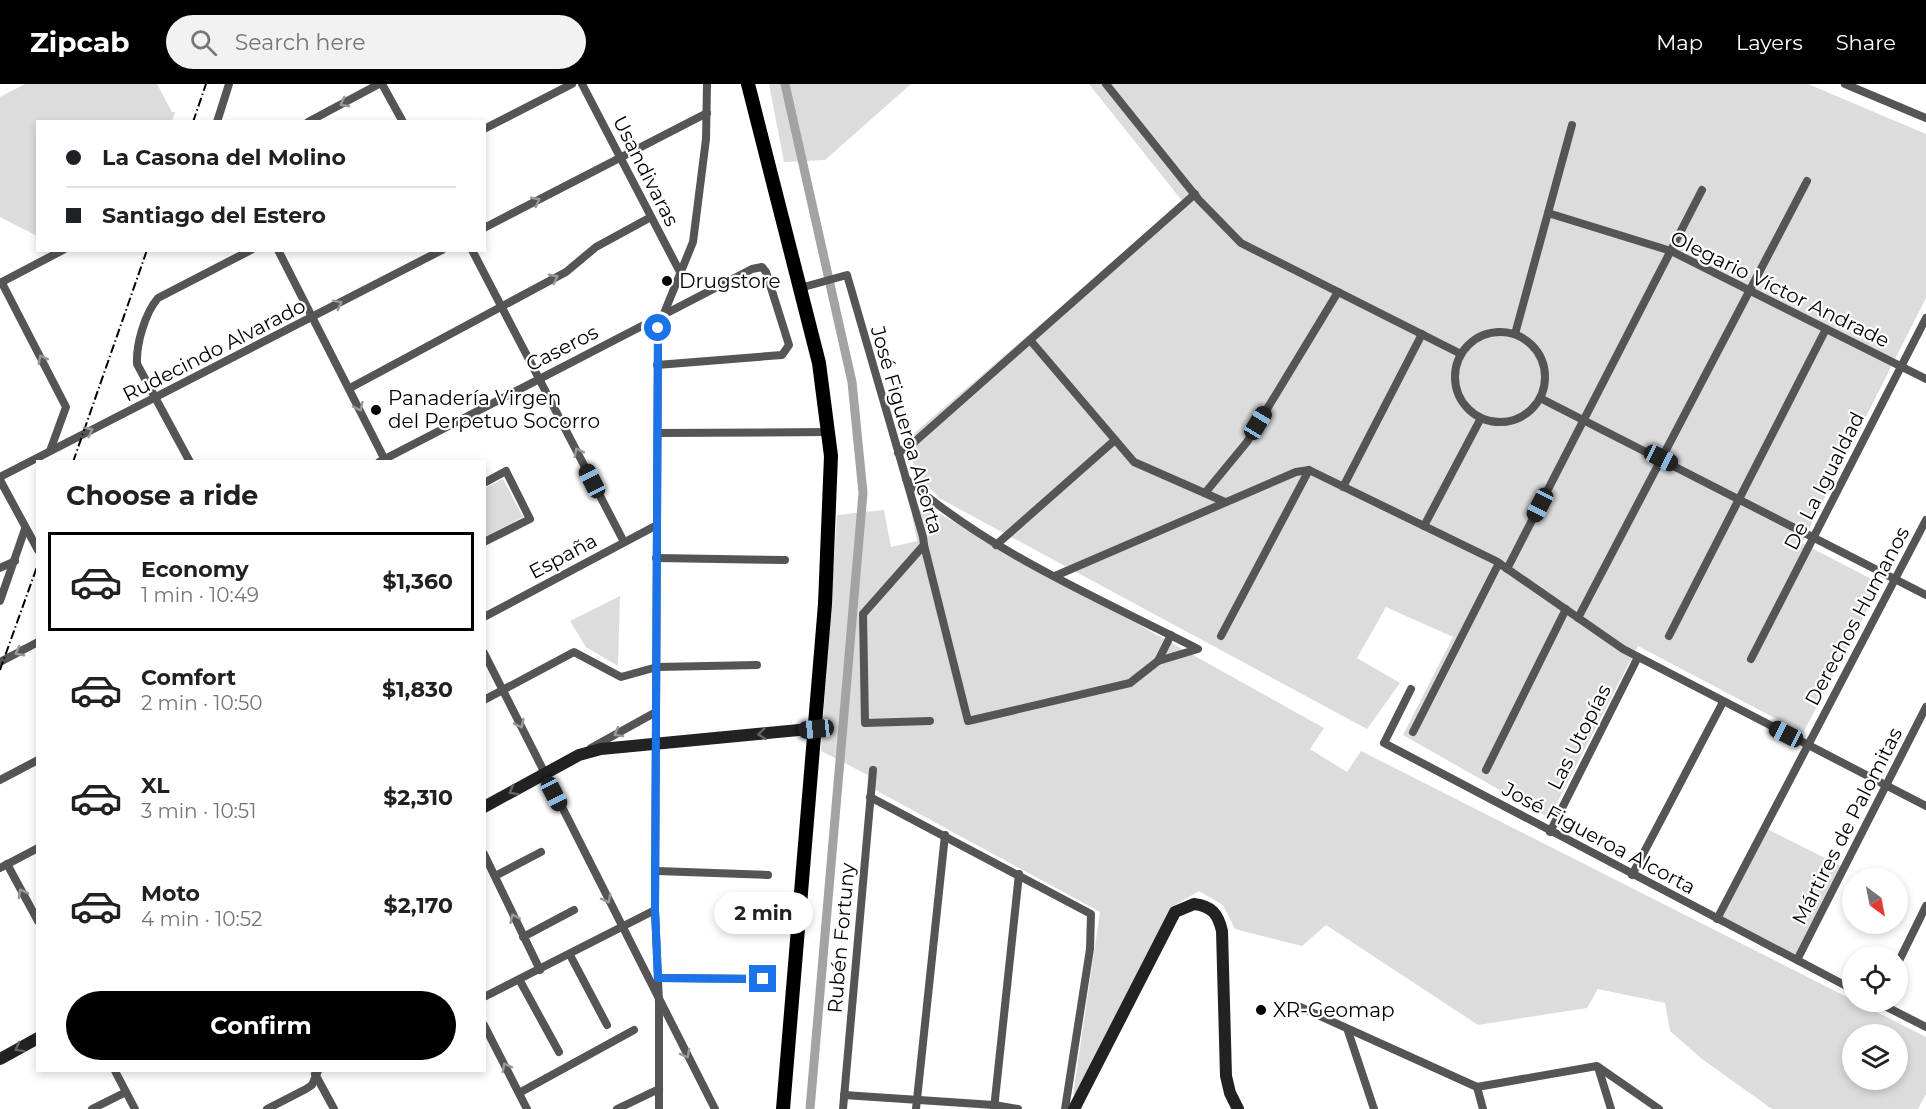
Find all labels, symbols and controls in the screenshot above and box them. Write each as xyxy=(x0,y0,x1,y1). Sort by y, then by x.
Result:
search box xyxy=(166,15,586,69)
text: Zipcab xyxy=(30,25,130,59)
icon: search xyxy=(187,26,220,59)
text: Search here xyxy=(235,29,366,56)
text: Map xyxy=(1656,30,1703,55)
text: Layers xyxy=(1736,30,1803,55)
text: Share xyxy=(1836,30,1896,55)
one-way arrow xyxy=(339,96,350,107)
street label: Usandivaras xyxy=(608,112,684,231)
text: La Casona del Molino xyxy=(102,144,346,171)
one-way arrow xyxy=(530,197,541,209)
text: Santiago del Estero xyxy=(102,202,326,229)
street label: Olegario Víctor Andrade xyxy=(1667,225,1893,353)
place label: Drugstore xyxy=(679,269,781,293)
one-way arrow xyxy=(547,274,558,285)
marker: Drugstore xyxy=(660,274,674,288)
street label: Rudecindo Alvarado xyxy=(119,293,309,407)
one-way arrow xyxy=(332,300,343,312)
route start xyxy=(644,314,671,341)
street label: Caseros xyxy=(522,320,602,376)
street label: José Figueroa Alcorta xyxy=(866,322,948,537)
one-way arrow xyxy=(37,355,49,366)
place label: Panadería Virgen del Perpetuo Socorro xyxy=(388,386,600,433)
one-way arrow xyxy=(352,400,364,411)
marker: Panadería Virgen del Perpetuo Socorro xyxy=(369,403,383,417)
car xyxy=(1241,403,1275,443)
street label: De La Igualdad xyxy=(1779,408,1869,554)
one-way arrow xyxy=(83,427,94,439)
car xyxy=(1641,442,1681,474)
one-way arrow xyxy=(574,448,586,459)
car xyxy=(576,461,608,501)
text: Choose a ride xyxy=(66,479,258,512)
car xyxy=(1524,485,1556,525)
street label: Derechos Humanos xyxy=(1800,522,1914,710)
street label: España xyxy=(525,528,601,584)
icon: car xyxy=(69,555,123,609)
text: Economy xyxy=(141,556,249,583)
text: $1,360 xyxy=(383,568,453,595)
text: 1 min · 10:49 xyxy=(141,583,259,607)
one-way arrow xyxy=(15,645,25,656)
icon: car xyxy=(69,663,123,717)
text: Comfort xyxy=(141,664,236,691)
text: $1,830 xyxy=(382,676,453,703)
street label: Las Utopías xyxy=(1542,680,1616,794)
text: 2 min · 10:50 xyxy=(141,691,263,715)
one-way arrow xyxy=(512,717,524,728)
car xyxy=(797,718,835,740)
car xyxy=(1766,718,1806,750)
street label: Mártires de Palomitas xyxy=(1787,723,1907,929)
one-way arrow xyxy=(613,726,624,737)
one-way arrow xyxy=(757,727,766,740)
icon: car xyxy=(69,771,123,825)
text: XL xyxy=(141,772,170,799)
car xyxy=(538,774,570,814)
street label: José Figueroa Alcorta xyxy=(1497,776,1700,899)
text: $2,310 xyxy=(383,784,453,811)
one-way arrow xyxy=(509,784,520,795)
text: 3 min · 10:51 xyxy=(141,799,256,823)
street label: Rubén Fortuny xyxy=(822,862,860,1014)
north arrow xyxy=(1842,868,1908,934)
map controls xyxy=(1842,868,1908,1090)
icon: car xyxy=(69,879,123,933)
text: Moto xyxy=(141,880,200,907)
one-way arrow xyxy=(18,889,29,899)
text: $2,170 xyxy=(384,892,453,919)
one-way arrow xyxy=(599,892,611,903)
callout: 2 min xyxy=(714,892,813,934)
text: 2 min xyxy=(734,901,793,925)
text: 4 min · 10:52 xyxy=(141,907,262,931)
one-way arrow xyxy=(510,913,522,924)
button: locate xyxy=(1842,946,1908,1012)
route end xyxy=(749,965,776,992)
button: Confirm xyxy=(66,991,456,1060)
place label: XR-Geomap xyxy=(1273,998,1395,1022)
marker: XR-Geomap xyxy=(1254,1003,1268,1017)
button: layers xyxy=(1842,1024,1908,1090)
one-way arrow xyxy=(15,1041,25,1052)
one-way arrow xyxy=(679,1048,690,1059)
one-way arrow xyxy=(502,1063,513,1074)

